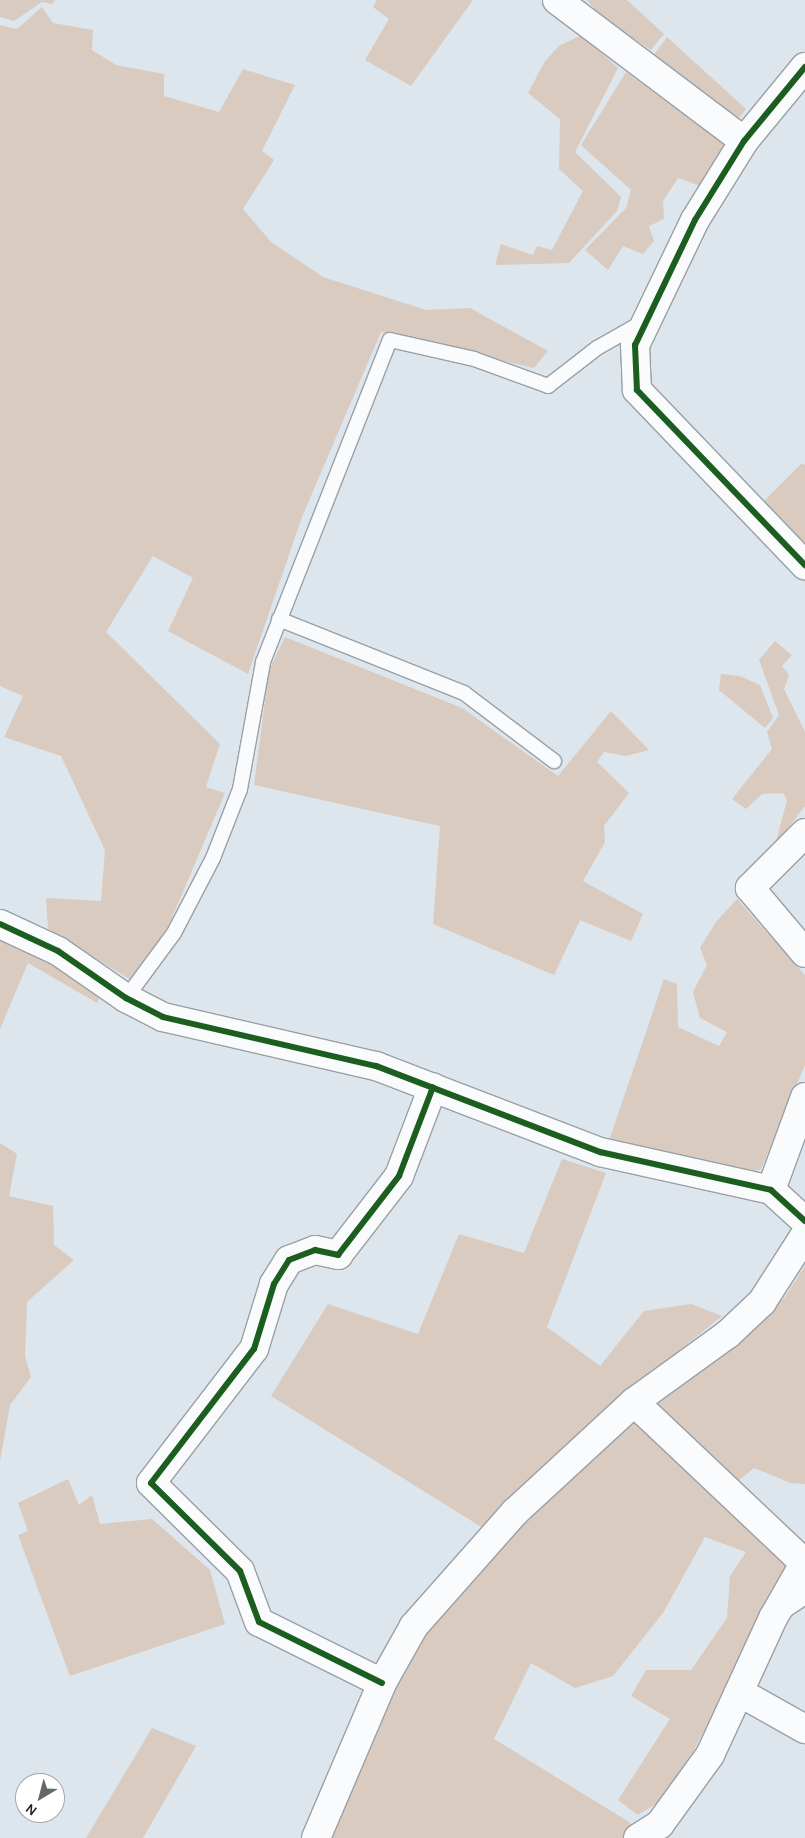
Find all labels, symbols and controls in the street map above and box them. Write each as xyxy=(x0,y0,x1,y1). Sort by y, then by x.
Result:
north arrow xyxy=(15,1773,65,1823)
text: N xyxy=(22,1800,40,1819)

